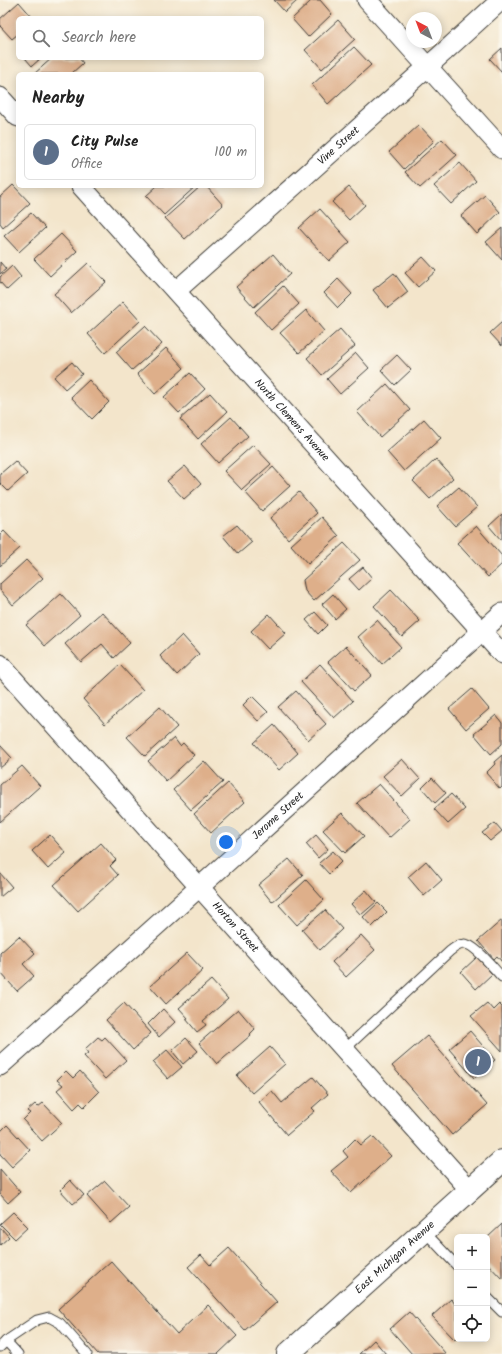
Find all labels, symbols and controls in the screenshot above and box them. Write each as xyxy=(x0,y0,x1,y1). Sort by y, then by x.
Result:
north arrow xyxy=(406,12,442,48)
search box xyxy=(16,16,264,60)
text: Search here xyxy=(62,26,136,50)
icon: search xyxy=(30,27,52,49)
text: Nearby xyxy=(32,85,84,112)
street label: Vine Street xyxy=(313,122,365,170)
text: City Pulse xyxy=(71,130,138,154)
text: 1 xyxy=(44,142,48,163)
text: 100 m xyxy=(214,142,247,163)
text: Office xyxy=(71,154,102,175)
street label: North Clemens Avenue xyxy=(250,375,334,466)
street label: Jerome Street xyxy=(248,787,309,844)
your location xyxy=(216,832,236,852)
street label: Horton Street xyxy=(207,898,264,957)
pin: 1 xyxy=(465,1047,491,1077)
street label: East Michigan Avenue xyxy=(351,1216,439,1299)
map controls xyxy=(454,1234,490,1342)
button: + xyxy=(454,1234,490,1270)
button: − xyxy=(454,1270,490,1306)
button: locate xyxy=(454,1306,490,1342)

